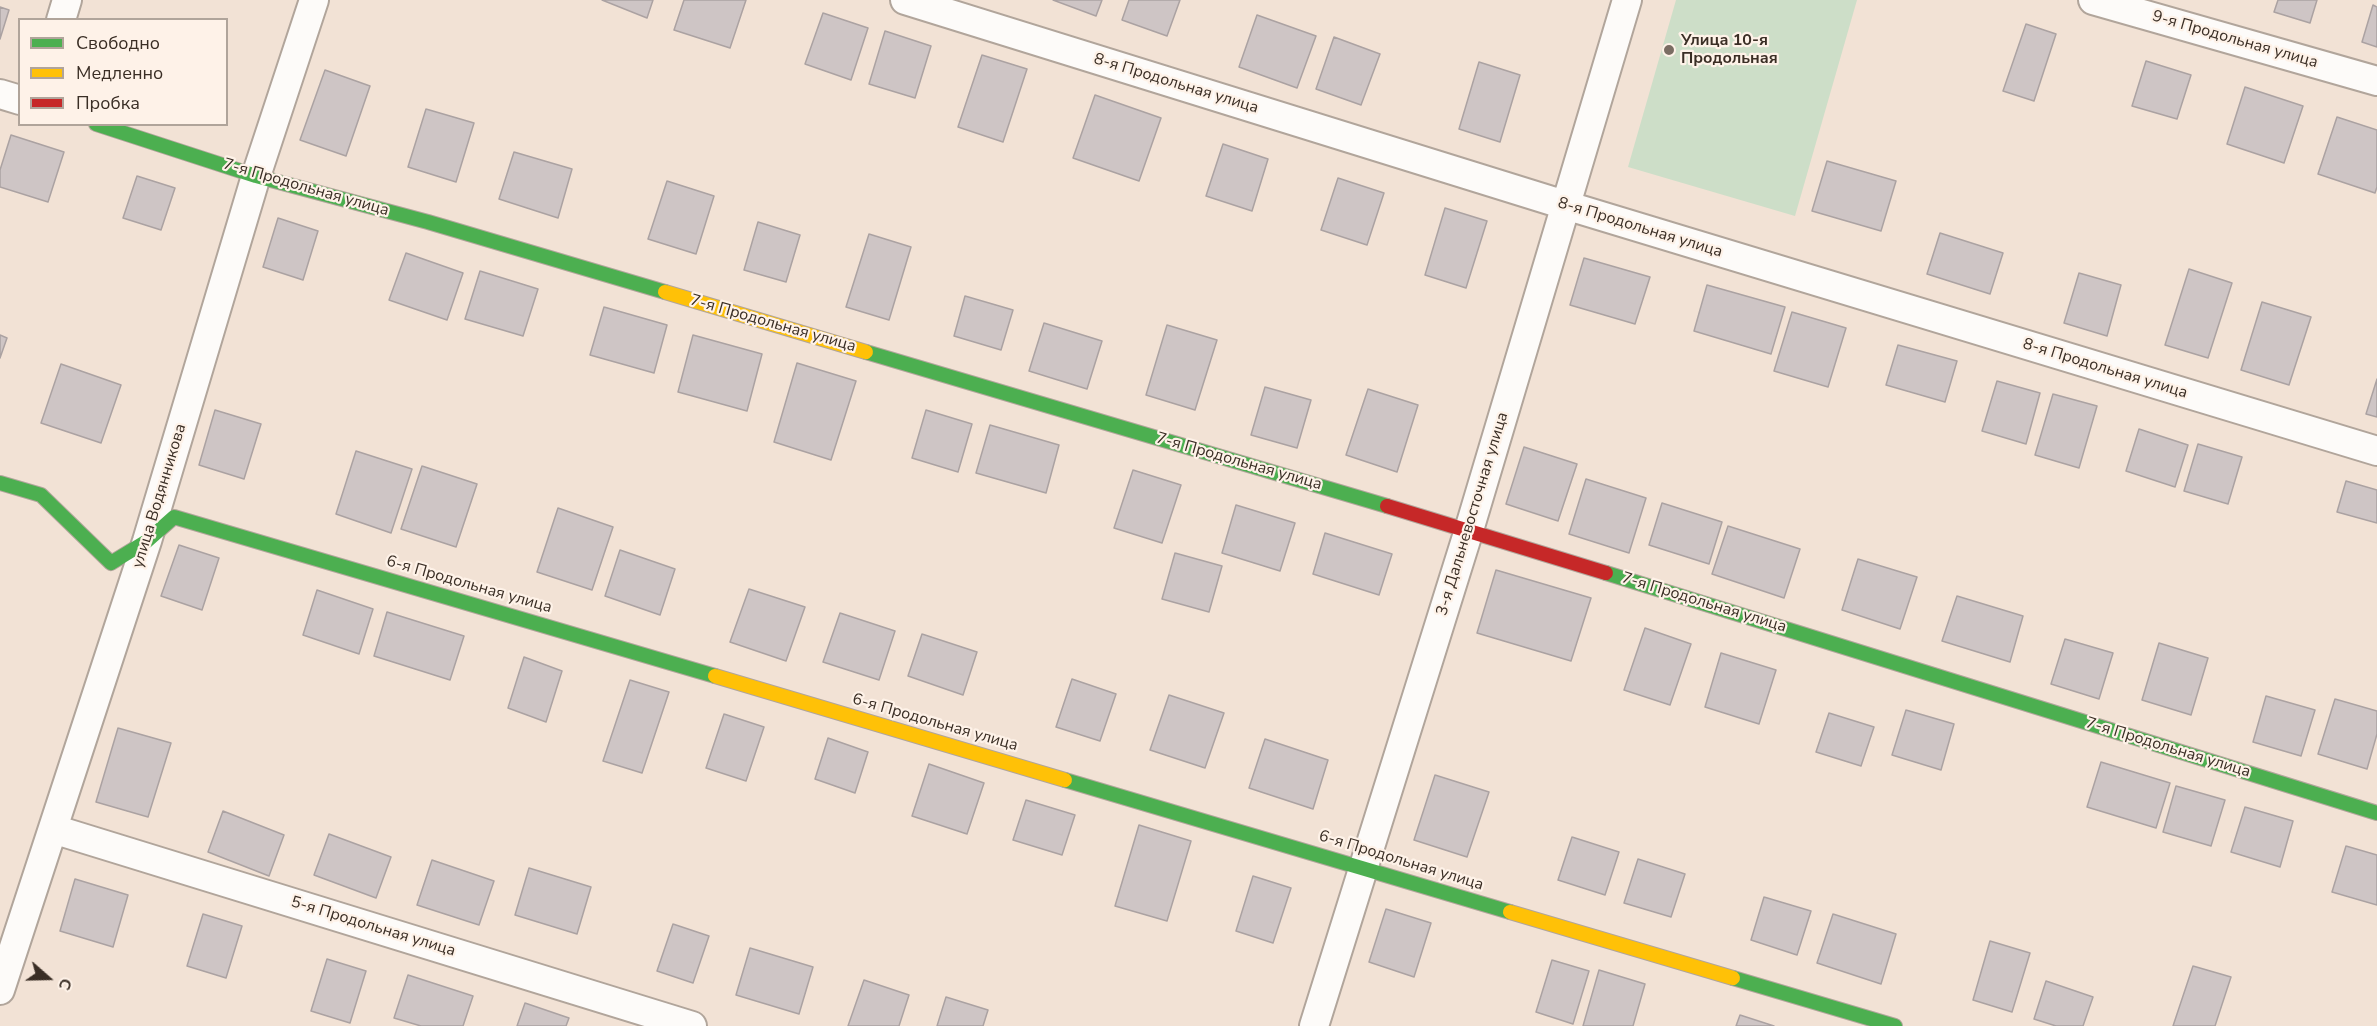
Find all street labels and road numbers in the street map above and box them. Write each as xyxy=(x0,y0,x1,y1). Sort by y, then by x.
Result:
street label: 9-я Продольная улица xyxy=(2150,7,2320,73)
street label: 8-я Продольная улица xyxy=(1091,50,1261,118)
street label: 7-я Продольная улица xyxy=(221,155,391,221)
street label: 8-я Продольная улица xyxy=(1555,194,1725,262)
street label: 7-я Продольная улица xyxy=(688,291,858,357)
street label: 8-я Продольная улица xyxy=(2020,335,2190,403)
street label: 3-я Дальневосточная улица xyxy=(1433,410,1513,618)
street label: улица Водянникова xyxy=(129,422,191,570)
street label: 7-я Продольная улица xyxy=(1154,429,1324,495)
street label: 6-я Продольная улица xyxy=(384,552,554,618)
street label: 7-я Продольная улица xyxy=(1619,569,1789,637)
street label: 6-я Продольная улица xyxy=(850,690,1020,756)
street label: 7-я Продольная улица xyxy=(2083,714,2253,782)
street label: 6-я Продольная улица xyxy=(1316,827,1486,895)
street label: 5-я Продольная улица xyxy=(288,893,458,961)

